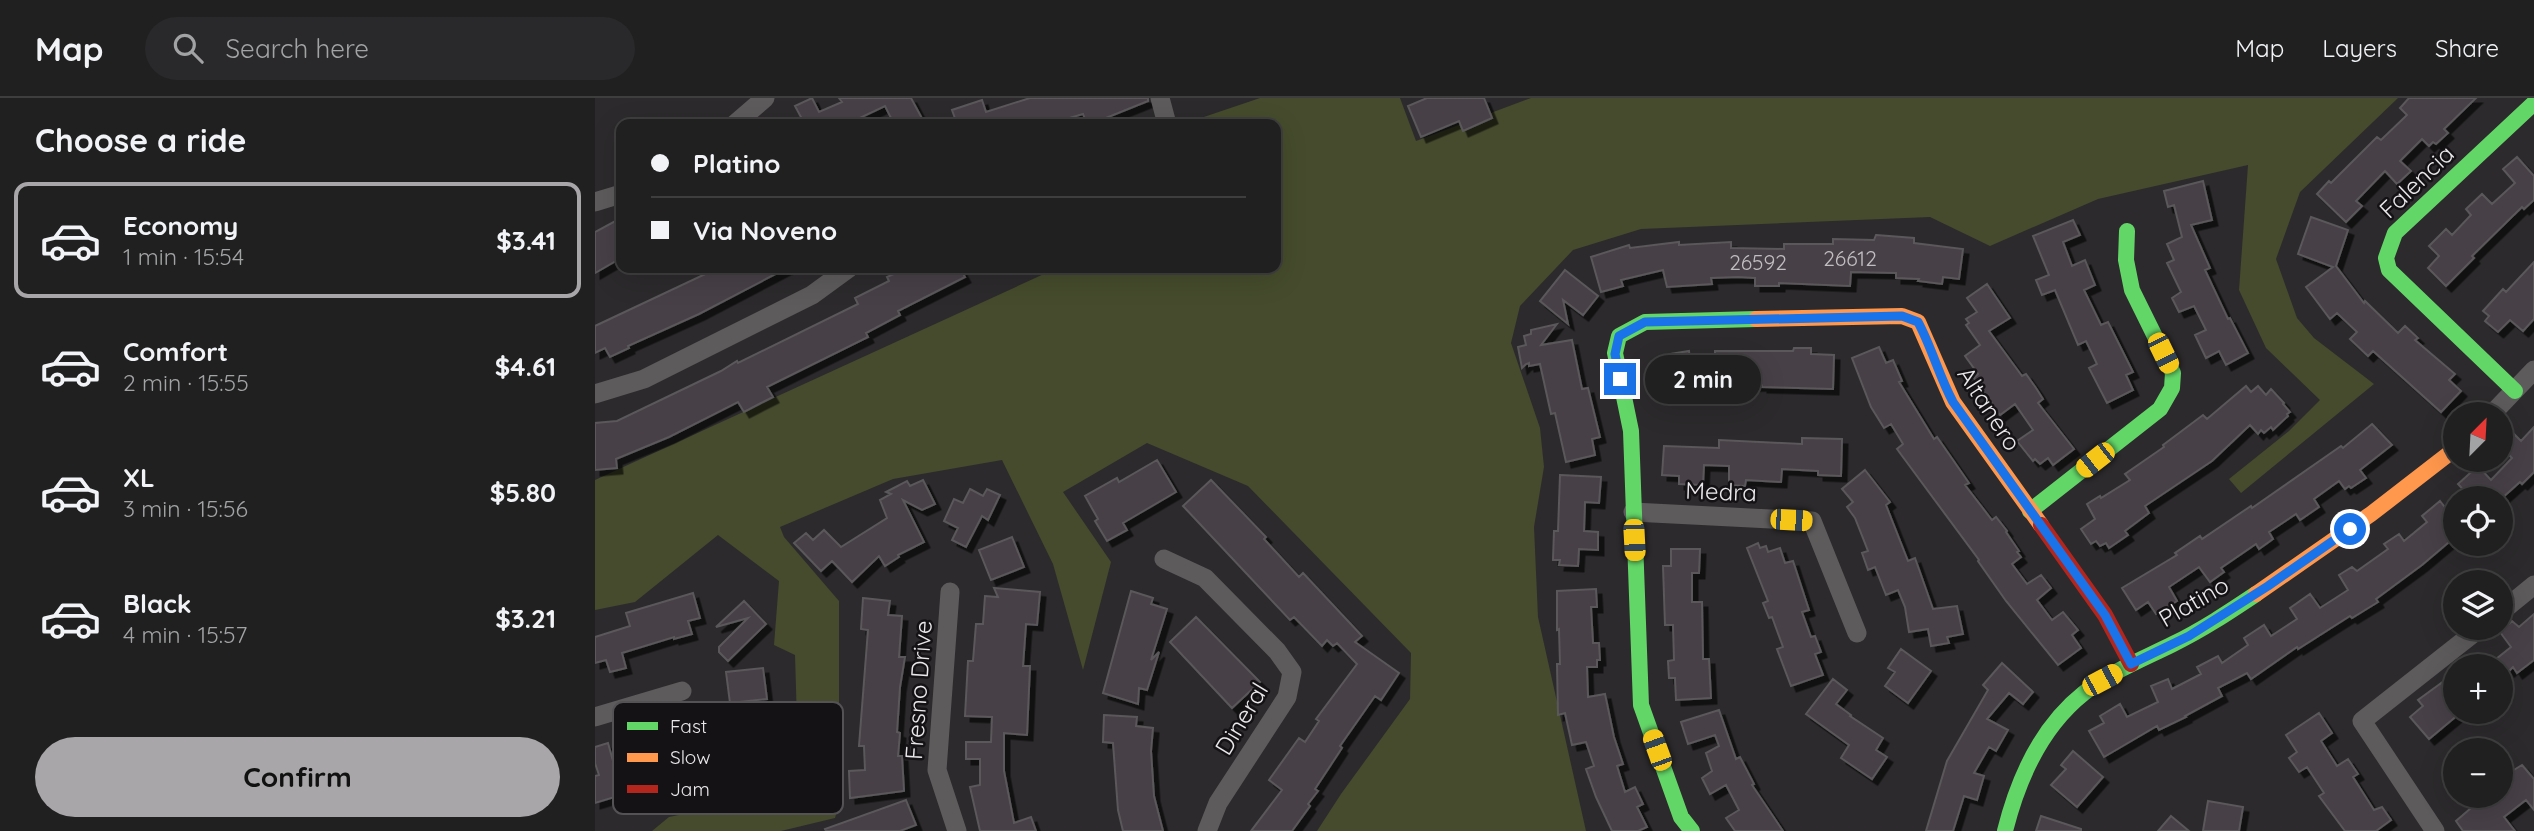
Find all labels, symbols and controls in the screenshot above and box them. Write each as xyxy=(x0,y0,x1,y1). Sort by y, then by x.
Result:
search box xyxy=(145,17,635,80)
text: Map xyxy=(35,28,103,69)
icon: search xyxy=(169,29,207,67)
text: Search here xyxy=(225,32,369,65)
text: Map xyxy=(2235,33,2284,63)
text: Layers xyxy=(2322,33,2397,63)
text: Share xyxy=(2435,33,2499,63)
text: Choose a ride xyxy=(35,120,247,160)
street label: Falencia xyxy=(2373,138,2460,224)
text: Platino xyxy=(693,147,781,180)
icon: car xyxy=(39,209,102,272)
text: Economy xyxy=(123,209,238,242)
text: Via Noveno xyxy=(693,214,837,247)
text: $3.41 xyxy=(496,224,556,257)
text: 1 min · 15:54 xyxy=(123,242,244,271)
house number: 26612 xyxy=(1823,245,1877,271)
house number: 26592 xyxy=(1729,249,1787,275)
car xyxy=(2145,330,2182,376)
icon: car xyxy=(39,335,102,398)
text: Comfort xyxy=(123,335,228,368)
text: $4.61 xyxy=(495,350,556,383)
callout: 2 min xyxy=(1645,354,1760,404)
street label: Altanero xyxy=(1952,361,2028,456)
route end xyxy=(1604,363,1636,395)
text: 2 min xyxy=(1673,365,1733,394)
text: 2 min · 15:55 xyxy=(123,368,249,397)
north arrow xyxy=(2443,402,2513,472)
map controls xyxy=(2443,402,2513,808)
car xyxy=(2072,439,2119,481)
icon: car xyxy=(39,461,102,524)
text: XL xyxy=(123,461,155,494)
street label: Medra xyxy=(1685,475,1757,507)
text: $5.80 xyxy=(490,476,556,509)
button: locate xyxy=(2443,486,2513,556)
text: 3 min · 15:56 xyxy=(123,494,248,523)
car xyxy=(1770,508,1813,532)
route start xyxy=(2334,513,2366,545)
car xyxy=(1623,518,1646,562)
street label: Platino xyxy=(2153,569,2234,633)
button: layers xyxy=(2443,570,2513,640)
icon: car xyxy=(39,587,102,650)
text: Black xyxy=(123,587,192,620)
text: $3.21 xyxy=(495,602,556,635)
street label: Fresno Drive xyxy=(898,619,938,761)
text: 4 min · 15:57 xyxy=(123,620,247,649)
button: + xyxy=(2443,654,2513,724)
car xyxy=(2079,661,2126,699)
street label: Dineral xyxy=(1208,677,1274,760)
legend xyxy=(613,702,843,814)
text: Fast xyxy=(670,714,707,738)
car xyxy=(1640,727,1675,773)
button: Confirm xyxy=(35,737,560,817)
button: − xyxy=(2443,738,2513,808)
text: Slow xyxy=(670,745,711,769)
text: Jam xyxy=(670,777,710,801)

